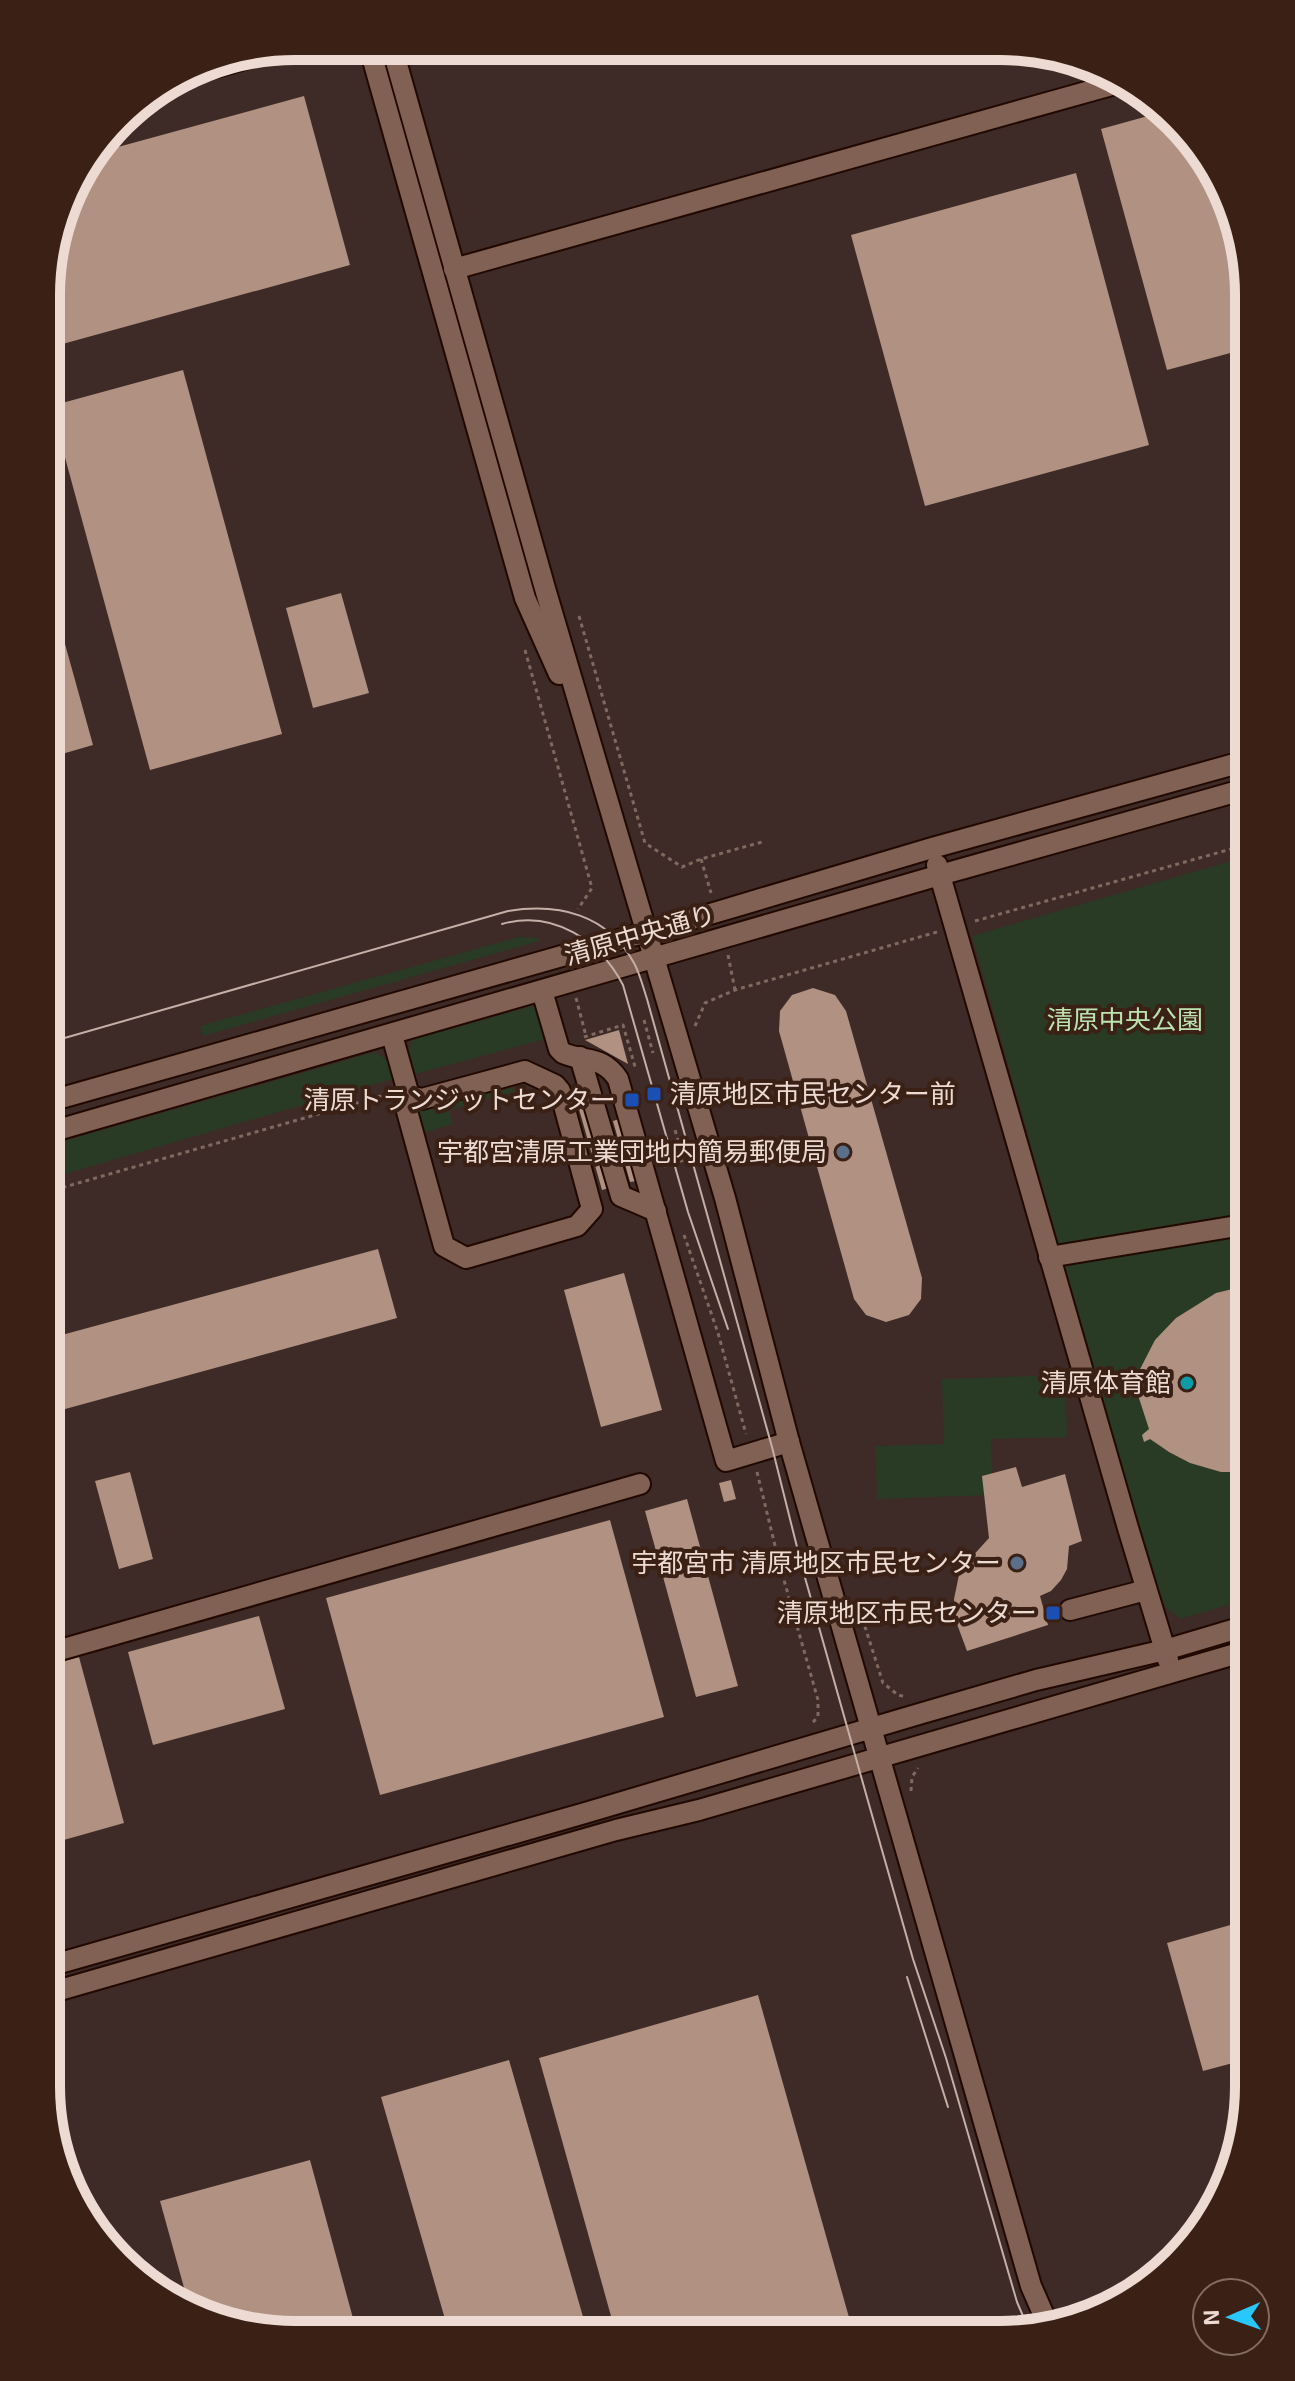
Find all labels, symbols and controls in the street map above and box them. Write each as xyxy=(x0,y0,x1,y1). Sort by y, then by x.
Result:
street label: 清原中央通り xyxy=(560,897,719,970)
park label: 清原中央公園 xyxy=(1047,1003,1203,1034)
place label: 清原地区市民センター前 xyxy=(670,1077,956,1108)
place label: 清原トランジットセンター xyxy=(304,1083,616,1114)
marker: 清原地区市民センター前 xyxy=(645,1085,663,1103)
marker: 清原トランジットセンター xyxy=(623,1091,641,1109)
place label: 宇都宮清原工業団地内簡易郵便局 xyxy=(437,1135,827,1166)
marker: 宇都宮清原工業団地内簡易郵便局 xyxy=(834,1143,852,1161)
place label: 清原体育館 xyxy=(1041,1366,1171,1397)
marker: 清原体育館 xyxy=(1178,1374,1196,1392)
place label: 宇都宮市 清原地区市民センター xyxy=(631,1546,1001,1577)
marker: 宇都宮市 清原地区市民センター xyxy=(1008,1554,1026,1572)
place label: 清原地区市民センター xyxy=(777,1596,1037,1627)
marker: 清原地区市民センター xyxy=(1044,1604,1062,1622)
north arrow xyxy=(1191,2277,1271,2357)
text: N xyxy=(1197,2309,1223,2326)

